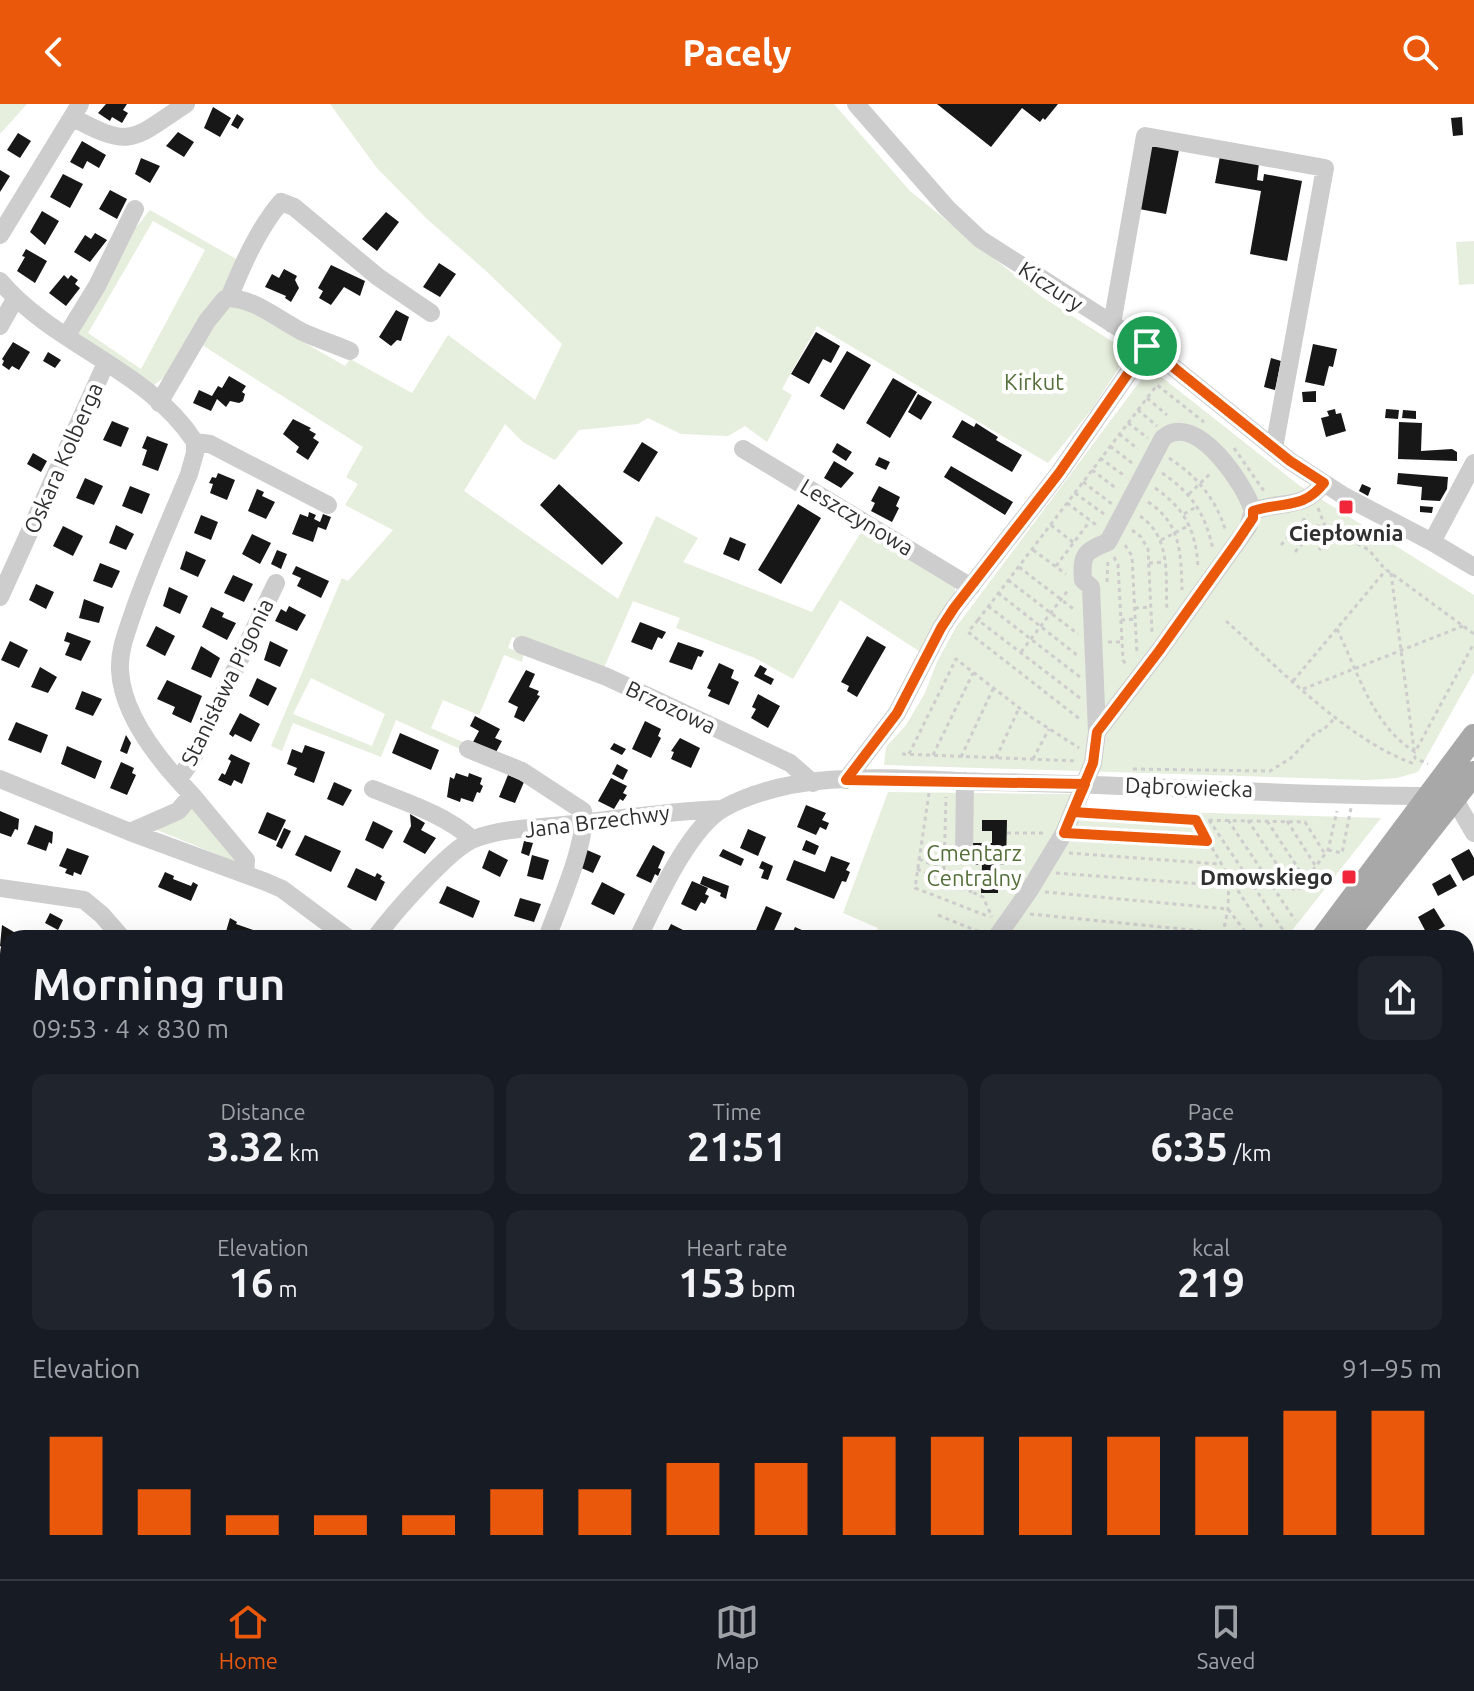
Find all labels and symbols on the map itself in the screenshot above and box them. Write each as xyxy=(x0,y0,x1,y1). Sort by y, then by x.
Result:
street label: Kiczury xyxy=(1014,256,1088,316)
pin xyxy=(1113,312,1181,380)
park label: Kirkut xyxy=(1004,369,1064,394)
street label: Oskara Kolberga xyxy=(18,378,107,537)
street label: Leszczynowa xyxy=(796,473,918,560)
marker: Ciepłownia xyxy=(1337,498,1355,516)
place label: Ciepłownia xyxy=(1289,520,1403,545)
street label: Stanisława Pigonia xyxy=(175,594,278,769)
street label: Brzozowa xyxy=(622,675,720,738)
street label: Dąbrowiecka xyxy=(1125,772,1253,801)
street label: Jana Brzechwy xyxy=(523,799,671,842)
park label: Cmentarz Centralny xyxy=(926,840,1022,890)
place label: Dmowskiego xyxy=(1200,864,1333,889)
marker: Dmowskiego xyxy=(1340,868,1358,886)

